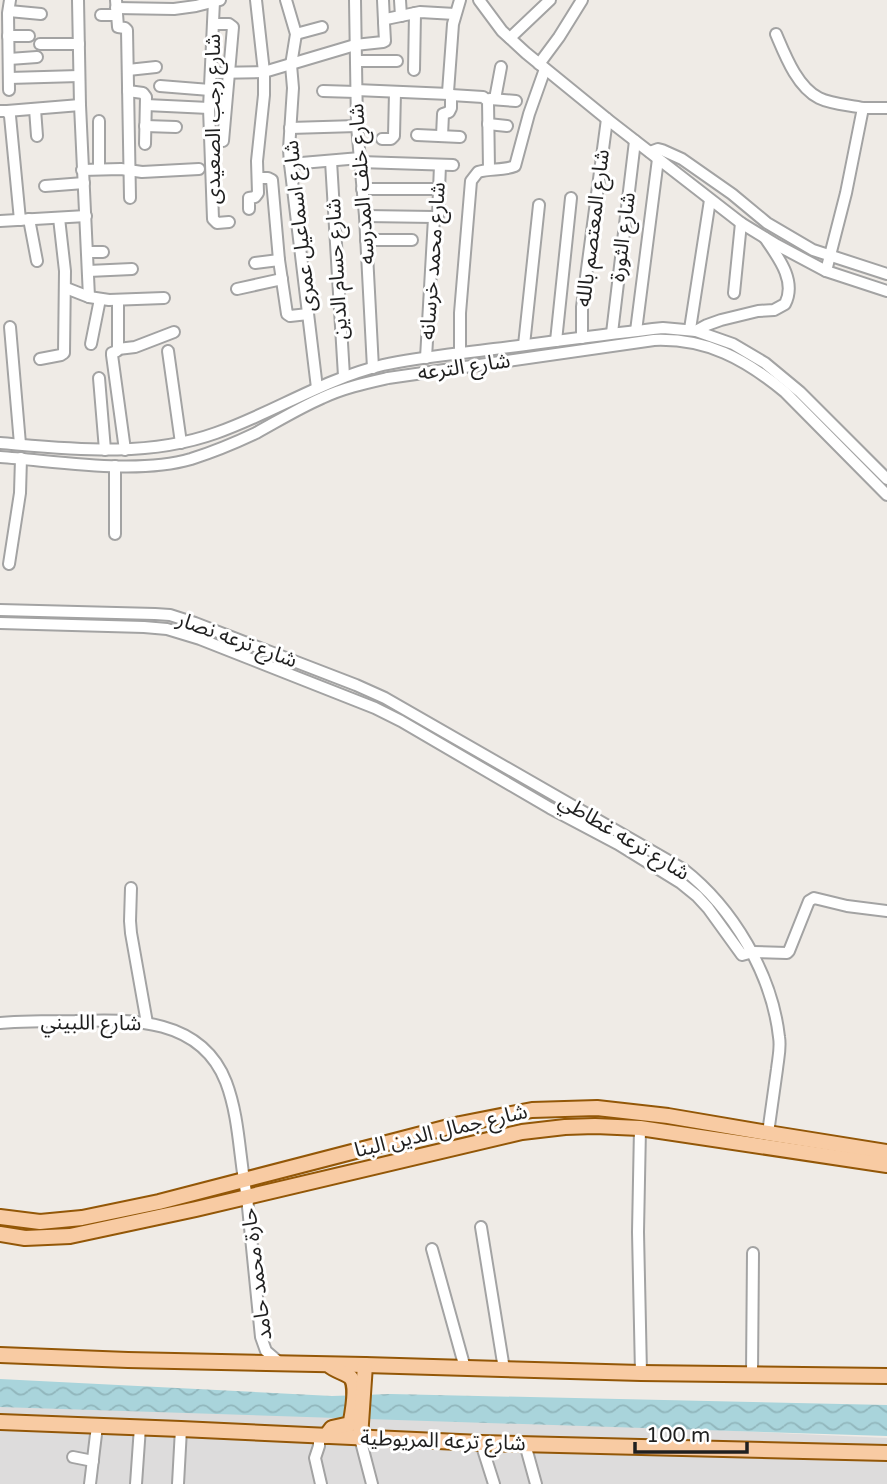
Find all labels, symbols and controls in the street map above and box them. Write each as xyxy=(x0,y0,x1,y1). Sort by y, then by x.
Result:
street label: شارع رجب الصعيدى xyxy=(201,34,228,204)
street label: شارع خلف المدرسه xyxy=(344,103,382,265)
street label: شارع اسماعيل عمرى xyxy=(279,139,323,313)
street label: شارع المعتصم بالله xyxy=(571,148,617,309)
street label: شارع محمد خرسانه xyxy=(415,181,453,341)
street label: شارع الثورة xyxy=(605,191,643,283)
street label: شارع حسام الدين xyxy=(321,197,356,340)
street label: شارع الترعه xyxy=(416,348,512,388)
street label: شارع ترعه نصار xyxy=(172,606,301,675)
street label: شارع ترعه غطاطي xyxy=(553,788,694,888)
street label: شارع اللبيني xyxy=(40,1010,142,1039)
street label: شارع جمال الدين البنا xyxy=(352,1099,530,1165)
street label: حارة محمد حامد xyxy=(236,1206,278,1342)
scale bar xyxy=(635,1410,747,1454)
text: 100 m xyxy=(646,1423,710,1448)
street label: شارع ترعه المريوطية xyxy=(360,1426,526,1458)

